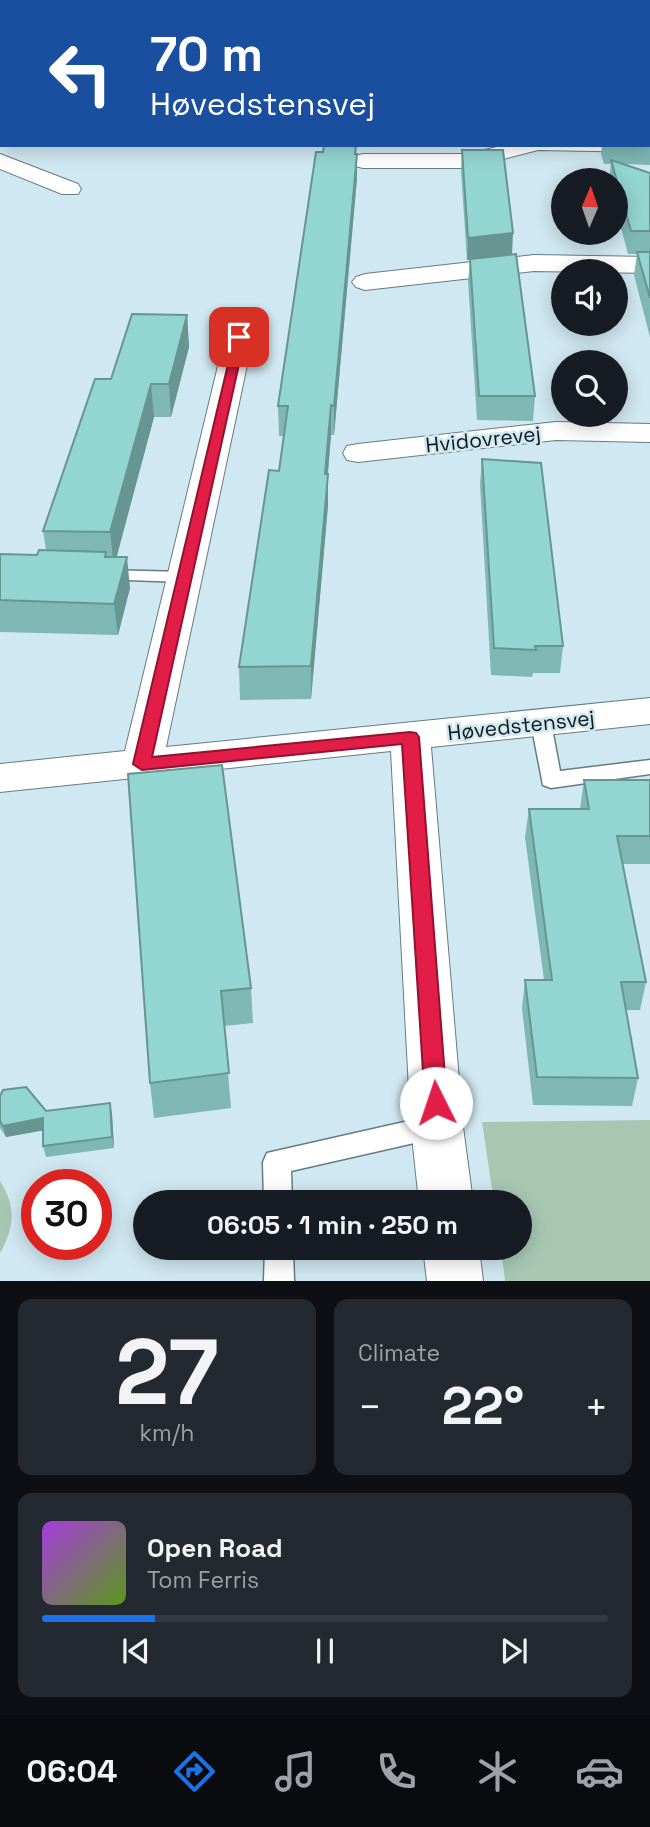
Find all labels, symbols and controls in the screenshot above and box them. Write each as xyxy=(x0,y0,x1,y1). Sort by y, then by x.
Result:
text: 70 m xyxy=(150,23,263,85)
icon: left xyxy=(35,28,126,119)
text: Høvedstensvej xyxy=(150,84,375,124)
north arrow xyxy=(551,168,628,245)
map controls xyxy=(551,168,628,427)
button: sound xyxy=(551,259,628,336)
pin xyxy=(209,307,269,367)
icon: arrive xyxy=(220,318,258,356)
button: search xyxy=(551,350,628,427)
street label: Hvidovrevej xyxy=(424,420,542,458)
street label: Høvedstensvej xyxy=(446,704,596,746)
position arrow xyxy=(399,1066,473,1140)
speed limit sign: 30 xyxy=(21,1169,112,1260)
text: 06:05 · 1 min · 250 m xyxy=(207,1208,458,1242)
text: 27 xyxy=(115,1314,219,1431)
text: Climate xyxy=(358,1338,440,1368)
text: 22° xyxy=(442,1373,524,1439)
text: − xyxy=(358,1383,382,1431)
text: + xyxy=(584,1383,608,1431)
text: km/h xyxy=(140,1418,194,1448)
text: Open Road xyxy=(147,1531,283,1565)
text: Tom Ferris xyxy=(147,1565,259,1595)
icon: previous xyxy=(117,1632,155,1670)
icon: pause xyxy=(306,1632,344,1670)
icon: next xyxy=(495,1632,533,1670)
icon: directions xyxy=(170,1747,219,1796)
icon: music xyxy=(271,1747,320,1796)
icon: phone xyxy=(372,1747,421,1796)
icon: climate xyxy=(473,1747,522,1796)
icon: car xyxy=(575,1747,624,1796)
text: 06:04 xyxy=(26,1751,117,1791)

